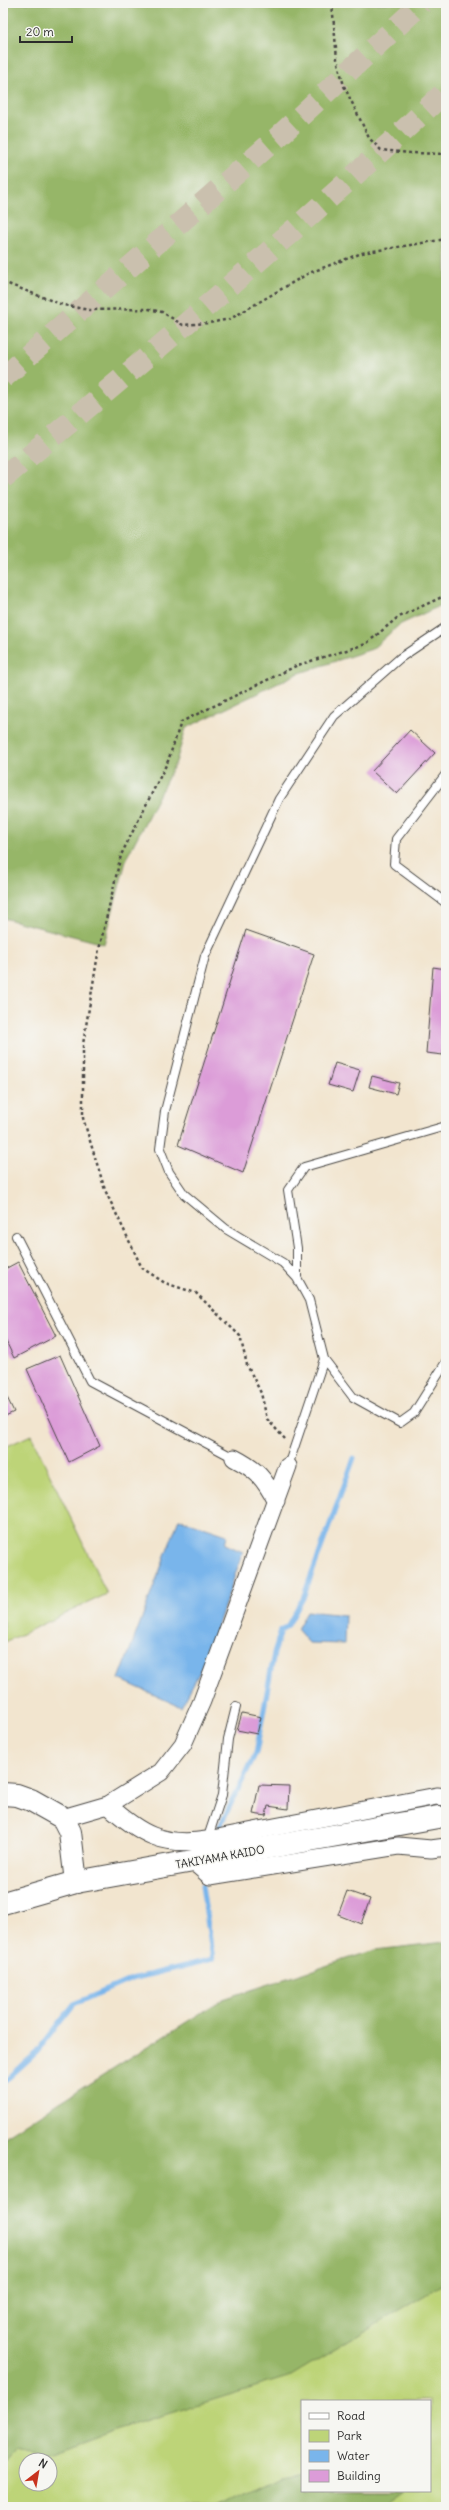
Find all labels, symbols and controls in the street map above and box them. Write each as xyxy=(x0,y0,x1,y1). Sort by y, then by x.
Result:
scale bar xyxy=(20,18,72,44)
text: 20 m xyxy=(26,24,54,39)
street label: TAKIYAMA KAIDO xyxy=(174,1842,266,1872)
legend xyxy=(301,2400,431,2492)
text: Road xyxy=(337,2408,365,2423)
text: Park xyxy=(337,2428,362,2443)
text: Water xyxy=(337,2448,370,2463)
north arrow xyxy=(18,2452,58,2492)
text: N xyxy=(36,2455,50,2471)
text: Building xyxy=(337,2468,381,2483)

